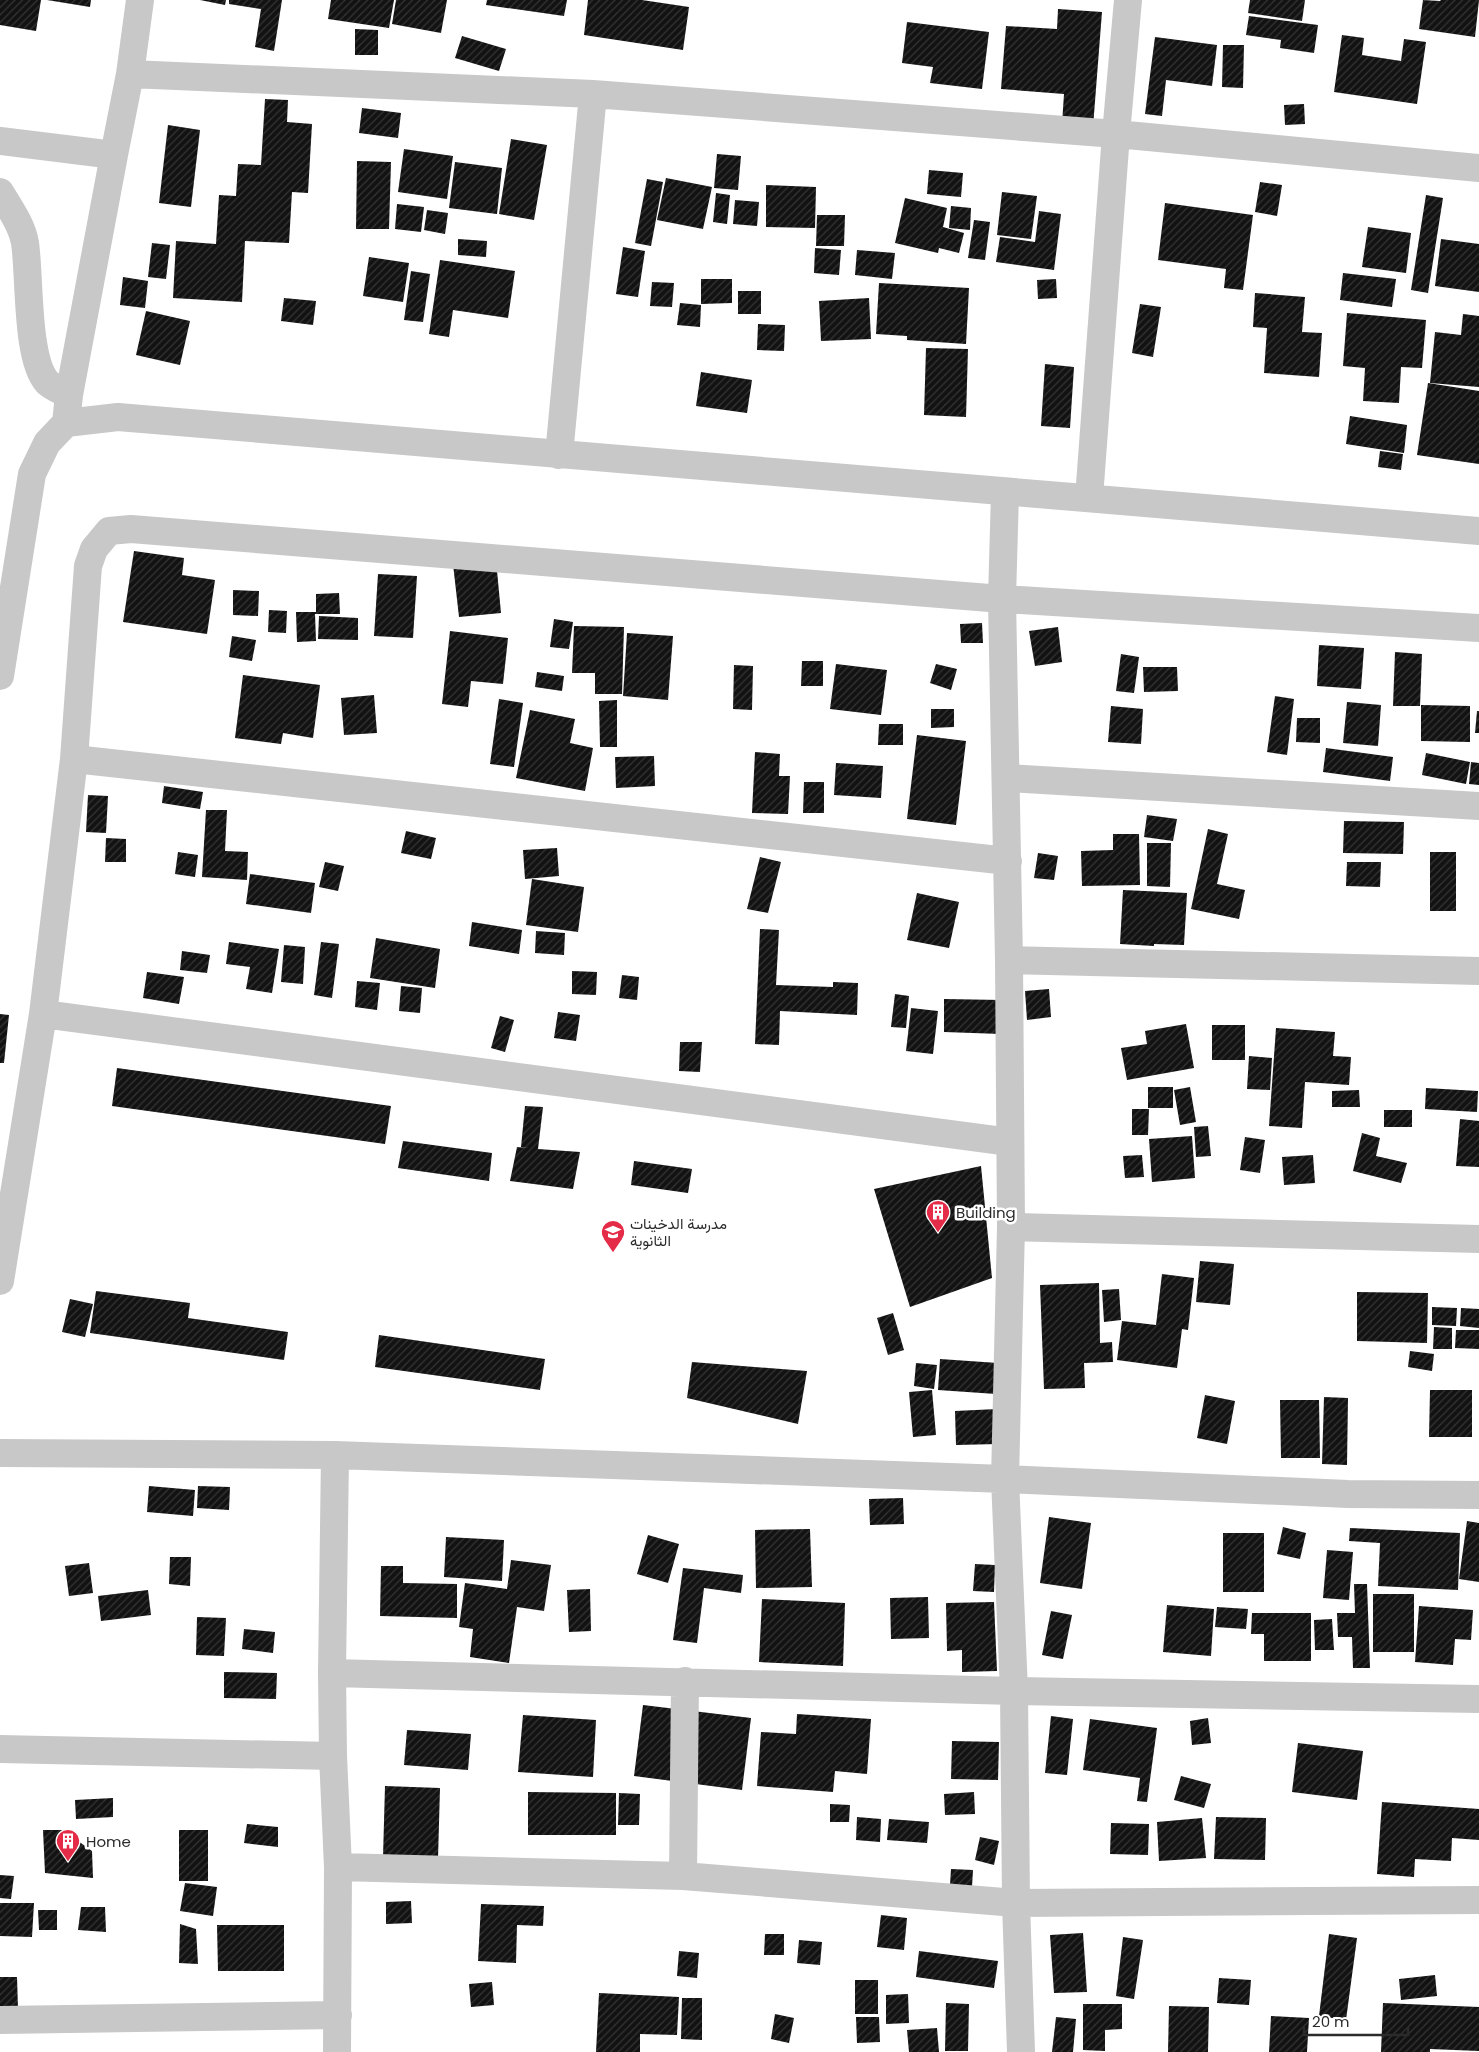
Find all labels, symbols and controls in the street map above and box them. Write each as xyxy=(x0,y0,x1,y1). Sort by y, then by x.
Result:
building icon: Building xyxy=(925,1199,951,1233)
place label: Building xyxy=(956,1202,1016,1223)
place label: مدرسة الدخينات الثانوية xyxy=(630,1213,727,1251)
school or university icon: مدرسة الدخينات الثانوية xyxy=(600,1219,626,1253)
building icon: Home xyxy=(55,1828,81,1862)
place label: Home xyxy=(86,1831,131,1852)
scale bar xyxy=(1304,2004,1408,2036)
text: 20 m xyxy=(1312,2011,1350,2032)

